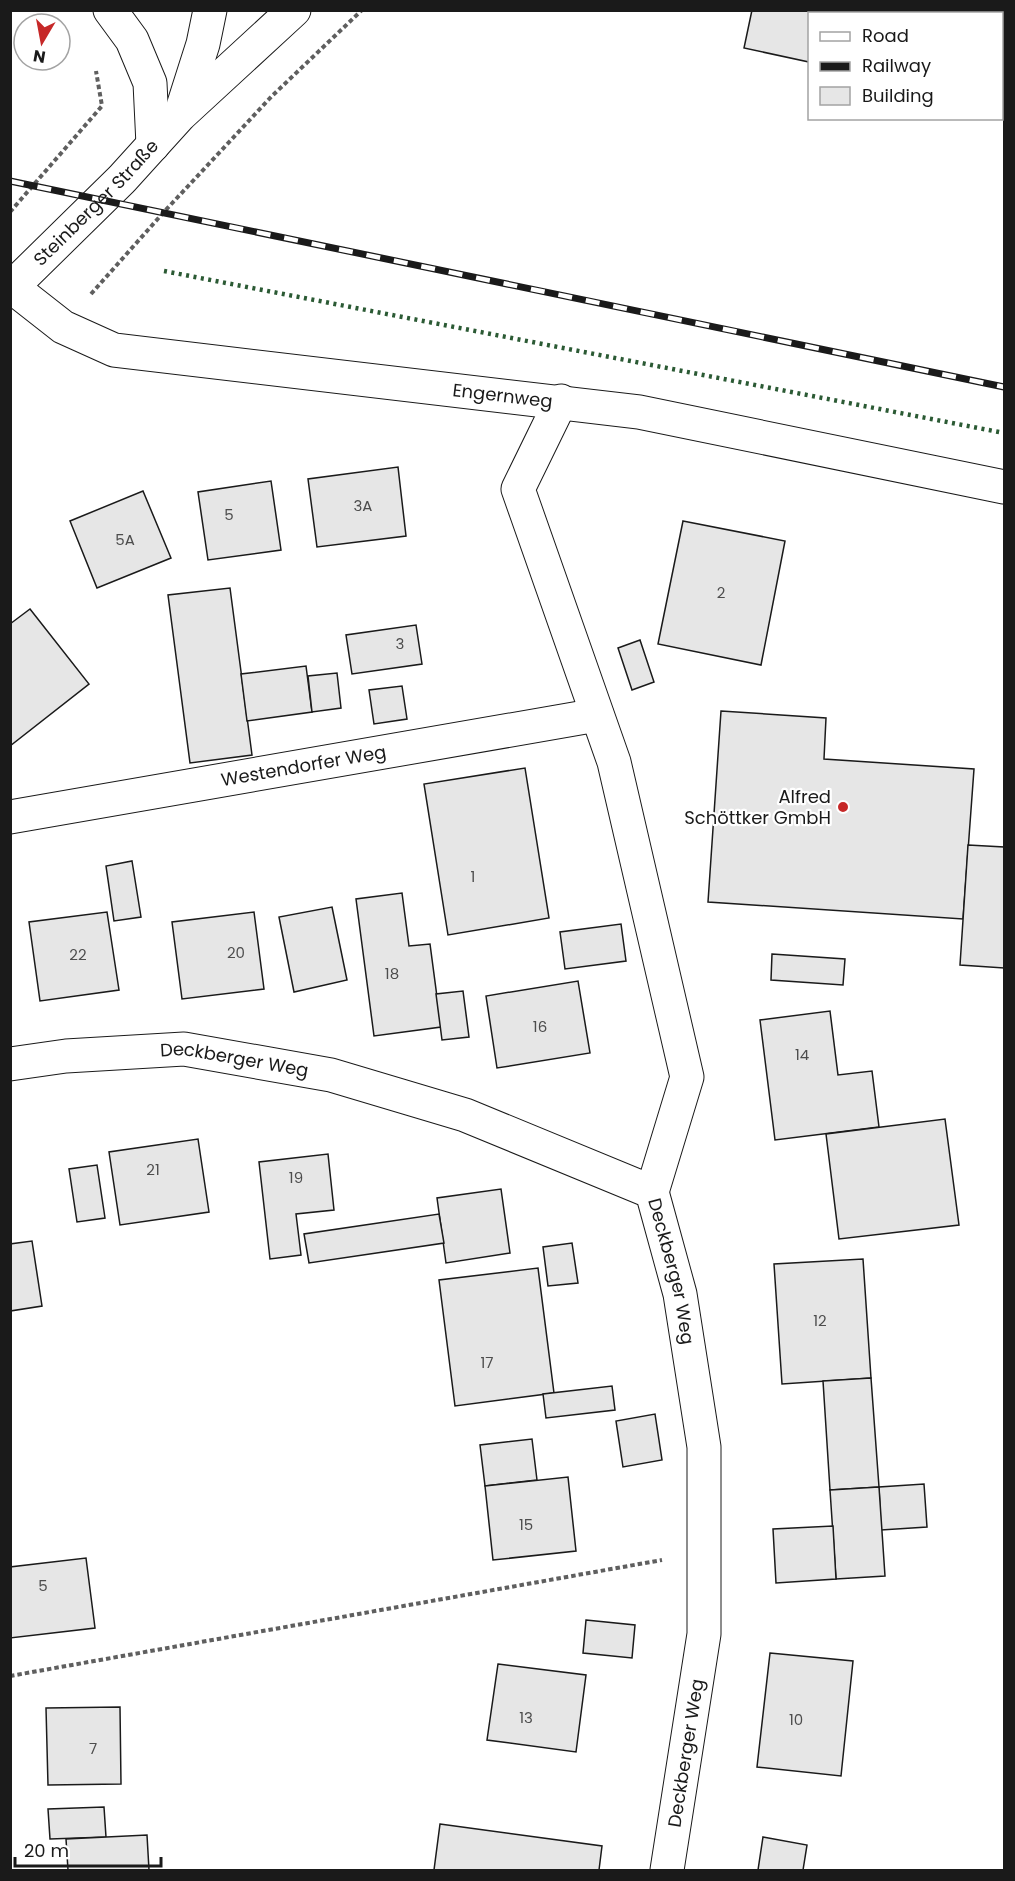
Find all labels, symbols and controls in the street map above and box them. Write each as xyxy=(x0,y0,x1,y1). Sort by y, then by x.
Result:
north arrow xyxy=(12,12,72,72)
legend xyxy=(808,12,1003,120)
text: Road xyxy=(862,23,909,48)
text: N xyxy=(32,44,47,69)
text: Railway xyxy=(862,53,931,78)
text: Building xyxy=(862,83,934,108)
street label: Steinberger Straße xyxy=(28,134,164,271)
street label: Engernweg xyxy=(451,377,554,414)
house number: 3A xyxy=(354,495,372,516)
house number: 5 xyxy=(224,504,234,525)
house number: 5A xyxy=(115,529,135,550)
house number: 2 xyxy=(717,582,725,603)
house number: 3 xyxy=(396,633,404,654)
street label: Westendorfer Weg xyxy=(219,739,388,792)
place label: Alfred Schöttker GmbH xyxy=(684,784,831,830)
marker: Alfred Schöttker GmbH xyxy=(836,800,850,814)
house number: 1 xyxy=(471,866,475,887)
house number: 20 xyxy=(227,942,245,963)
house number: 22 xyxy=(69,944,87,965)
house number: 18 xyxy=(385,963,399,984)
house number: 16 xyxy=(533,1016,547,1037)
street label: Deckberger Weg xyxy=(160,1036,311,1083)
house number: 14 xyxy=(795,1044,809,1065)
house number: 21 xyxy=(146,1159,160,1180)
house number: 19 xyxy=(289,1167,303,1188)
street label: Deckberger Weg xyxy=(642,1195,701,1346)
house number: 12 xyxy=(813,1310,827,1331)
house number: 17 xyxy=(481,1352,494,1373)
house number: 15 xyxy=(519,1514,533,1535)
house number: 5 xyxy=(38,1575,48,1596)
street label: Deckberger Weg xyxy=(661,1677,710,1829)
house number: 13 xyxy=(519,1707,533,1728)
house number: 10 xyxy=(789,1709,803,1730)
house number: 7 xyxy=(89,1738,97,1759)
scale bar xyxy=(15,1830,160,1868)
text: 20 m xyxy=(24,1838,69,1863)

